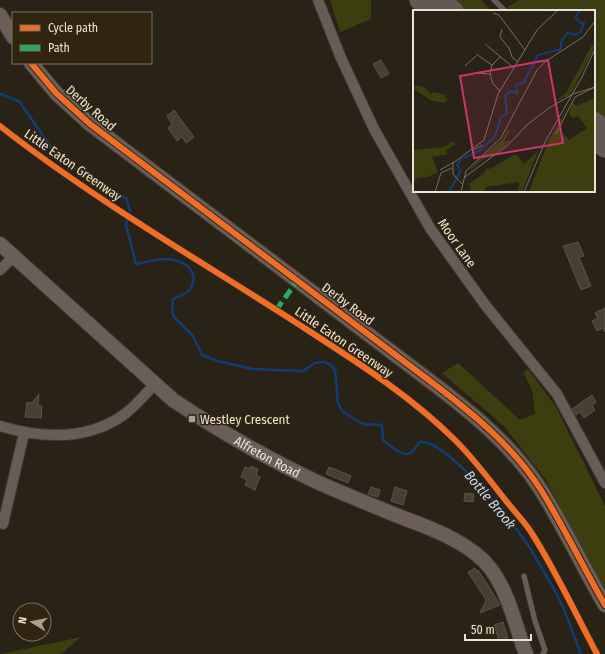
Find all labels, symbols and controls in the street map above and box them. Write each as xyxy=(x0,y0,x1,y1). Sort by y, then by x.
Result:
inset map xyxy=(413,10,595,192)
legend xyxy=(12,12,152,64)
text: Cycle path xyxy=(48,21,98,35)
text: Path xyxy=(48,41,70,55)
street label: Derby Road xyxy=(63,82,119,134)
street label: Little Eaton Greenway xyxy=(22,126,125,204)
street label: Moor Lane xyxy=(435,216,479,270)
street label: Derby Road xyxy=(319,280,377,328)
street label: Little Eaton Greenway xyxy=(292,304,396,380)
place label: Westley Crescent xyxy=(200,412,290,427)
marker: Westley Crescent xyxy=(187,414,197,424)
street label: Alfreton Road xyxy=(232,433,303,480)
water label: Bottle Brook xyxy=(461,467,519,533)
north arrow xyxy=(12,602,52,642)
text: N xyxy=(16,616,30,625)
scale bar xyxy=(465,616,531,642)
text: 50 m xyxy=(471,623,495,637)

